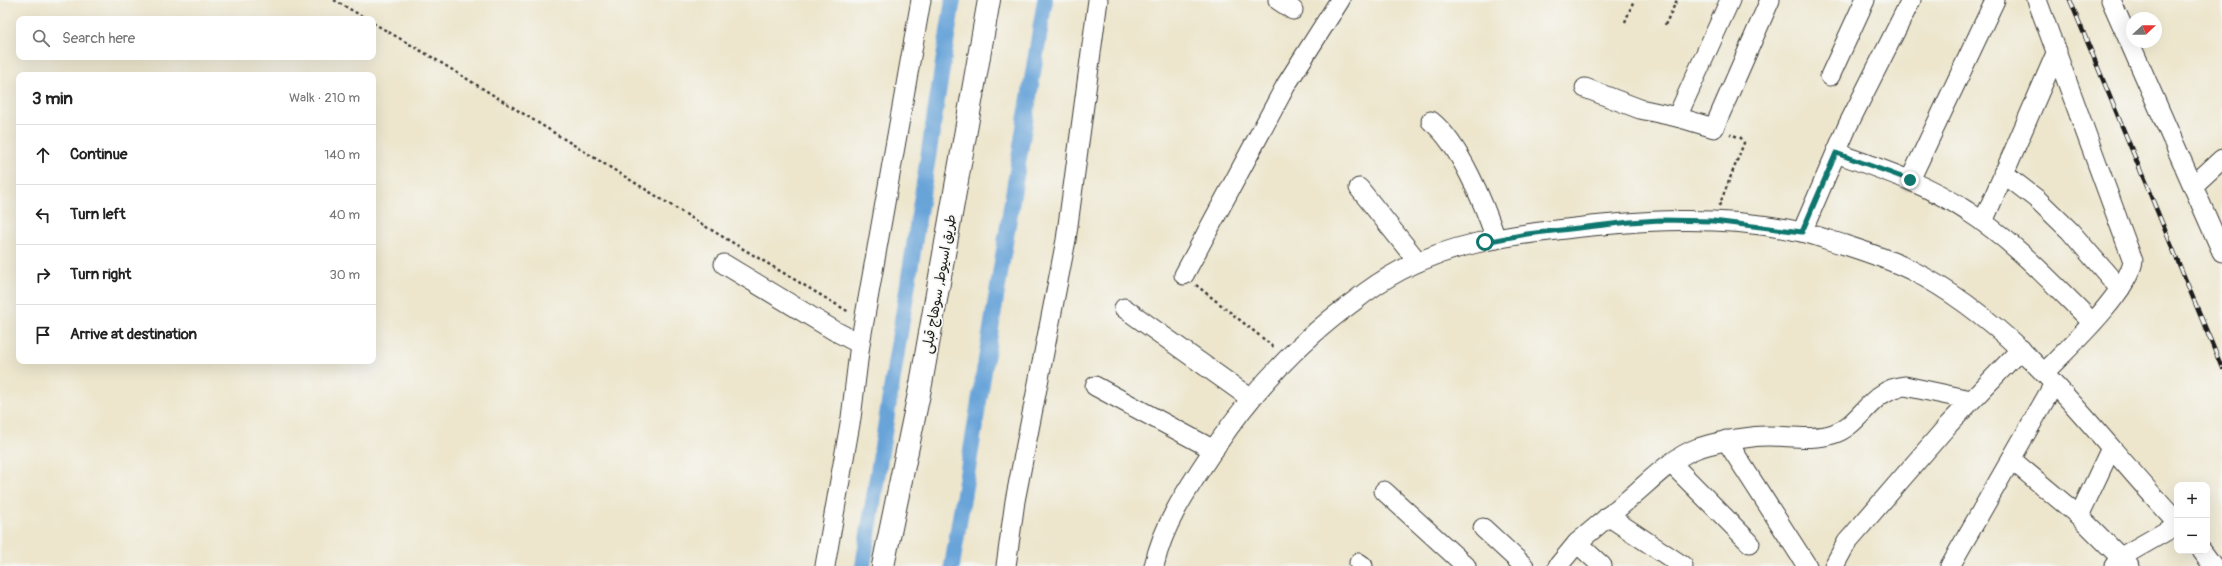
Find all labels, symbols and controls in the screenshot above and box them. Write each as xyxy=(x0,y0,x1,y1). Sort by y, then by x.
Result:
north arrow xyxy=(2126,12,2162,48)
search box xyxy=(16,16,376,60)
icon: search xyxy=(30,27,52,49)
text: Search here xyxy=(62,29,135,48)
text: 3 min xyxy=(32,88,73,109)
text: Walk · 210 m xyxy=(289,90,360,106)
icon: ahead xyxy=(32,144,54,166)
text: Continue xyxy=(70,145,128,164)
text: 140 m xyxy=(324,147,360,163)
route end xyxy=(1901,171,1919,189)
icon: left xyxy=(32,204,54,226)
text: Turn left xyxy=(70,205,126,224)
text: 40 m xyxy=(329,207,360,223)
street label: طريق اسيوط, سوهاج قبلى xyxy=(918,213,961,355)
route start xyxy=(1476,233,1494,251)
icon: right xyxy=(32,264,54,286)
text: Turn right xyxy=(70,265,131,284)
text: 30 m xyxy=(330,267,360,283)
icon: arrive xyxy=(32,324,54,346)
text: Arrive at destination xyxy=(70,325,197,344)
map controls xyxy=(2174,482,2210,554)
button: + xyxy=(2174,482,2210,518)
button: − xyxy=(2174,518,2210,554)

